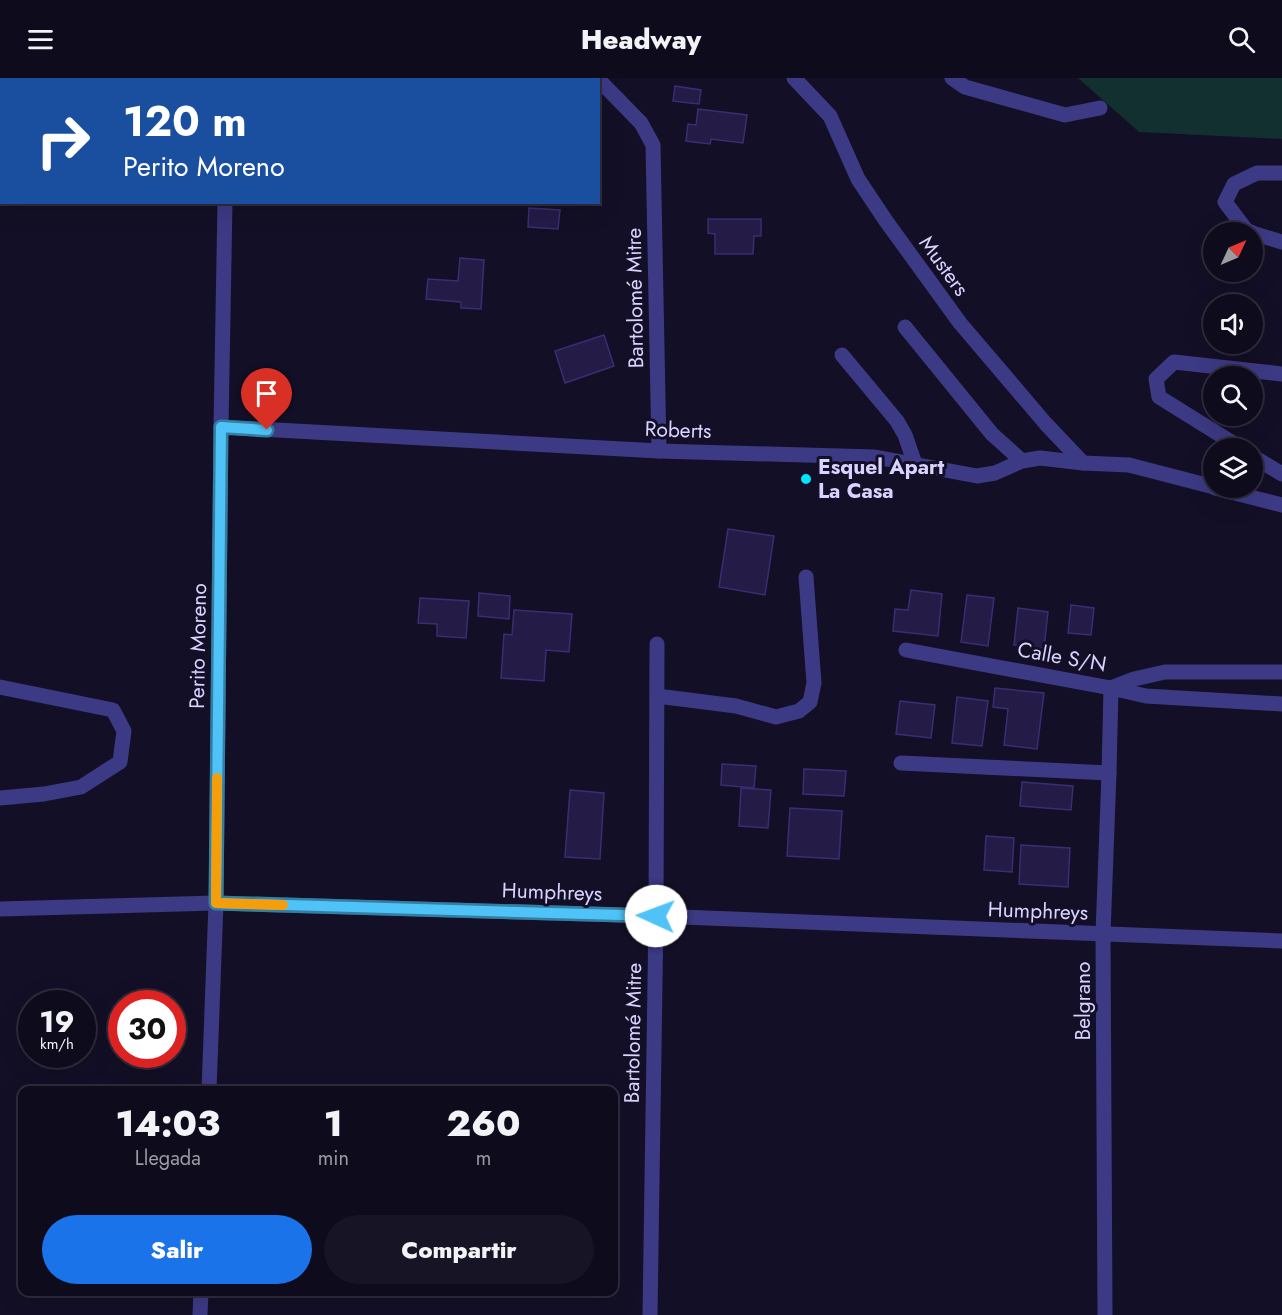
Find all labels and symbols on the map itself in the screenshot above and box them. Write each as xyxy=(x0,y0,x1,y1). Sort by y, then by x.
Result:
north arrow xyxy=(1203,222,1263,282)
street label: Bartolomé Mitre xyxy=(619,227,651,369)
street label: Musters xyxy=(912,230,976,302)
pin xyxy=(241,368,292,430)
street label: Roberts xyxy=(644,414,712,446)
place label: Esquel Apart La Casa xyxy=(818,452,945,506)
marker: Esquel Apart La Casa xyxy=(799,472,813,486)
street label: Perito Moreno xyxy=(182,583,214,709)
street label: Calle S/N xyxy=(1015,634,1109,680)
street label: Humphreys xyxy=(501,875,603,909)
position arrow xyxy=(624,884,688,948)
street label: Humphreys xyxy=(987,894,1089,928)
street label: Belgrano xyxy=(1068,961,1098,1041)
street label: Bartolomé Mitre xyxy=(617,962,649,1104)
speed limit sign: 30 xyxy=(108,990,186,1068)

